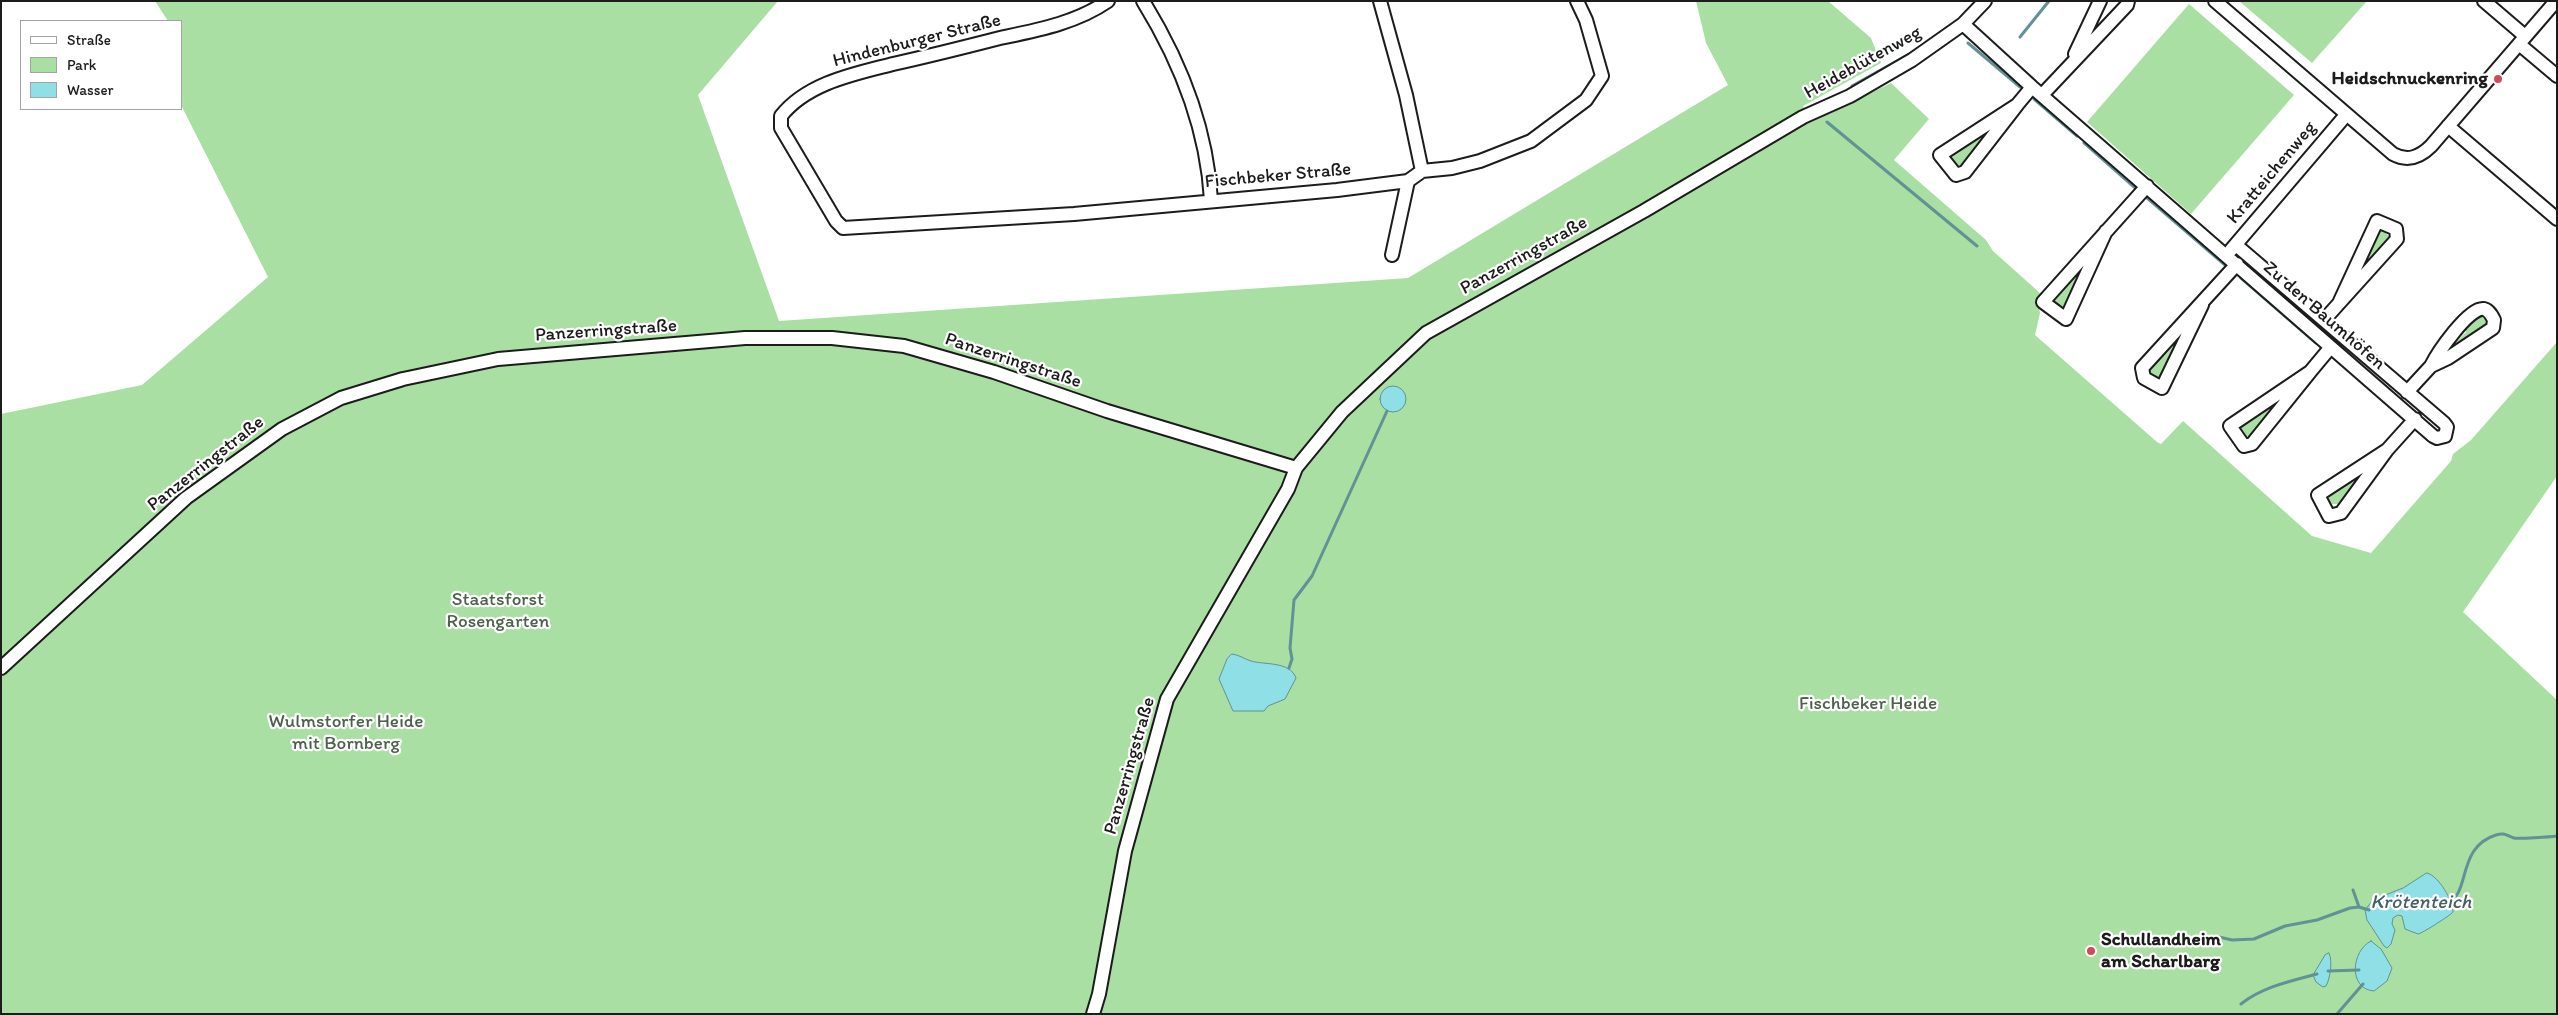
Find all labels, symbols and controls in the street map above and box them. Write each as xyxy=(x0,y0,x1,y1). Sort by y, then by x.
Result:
street label: Hindenburger Straße xyxy=(831,9,1003,73)
legend xyxy=(20,20,182,110)
street label: Heideblütenweg xyxy=(1800,21,1926,105)
text: Straße xyxy=(67,31,111,49)
text: Park xyxy=(67,56,97,74)
place label: Heidschnuckenring xyxy=(2332,68,2488,90)
marker: Heidschnuckenring xyxy=(2492,73,2504,85)
text: Wasser xyxy=(67,81,114,99)
street label: Kratteichenweg xyxy=(2222,117,2322,229)
street label: Fischbeker Straße xyxy=(1204,158,1352,194)
street label: Panzerringstraße xyxy=(1456,212,1592,300)
street label: Zu den Baumhöfen xyxy=(2258,257,2390,375)
street label: Panzerringstraße xyxy=(534,315,678,347)
street label: Panzerringstraße xyxy=(942,328,1084,394)
street label: Panzerringstraße xyxy=(143,411,269,517)
park label: Staatsforst Rosengarten xyxy=(447,589,549,633)
park label: Fischbeker Heide xyxy=(1799,693,1937,715)
street label: Panzerringstraße xyxy=(1099,695,1161,837)
park label: Wulmstorfer Heide mit Bornberg xyxy=(269,711,423,755)
water label: Krötenteich xyxy=(2371,891,2471,915)
place label: Schullandheim am Scharlbarg xyxy=(2101,929,2221,973)
marker: Schullandheim am Scharlbarg xyxy=(2085,945,2097,957)

